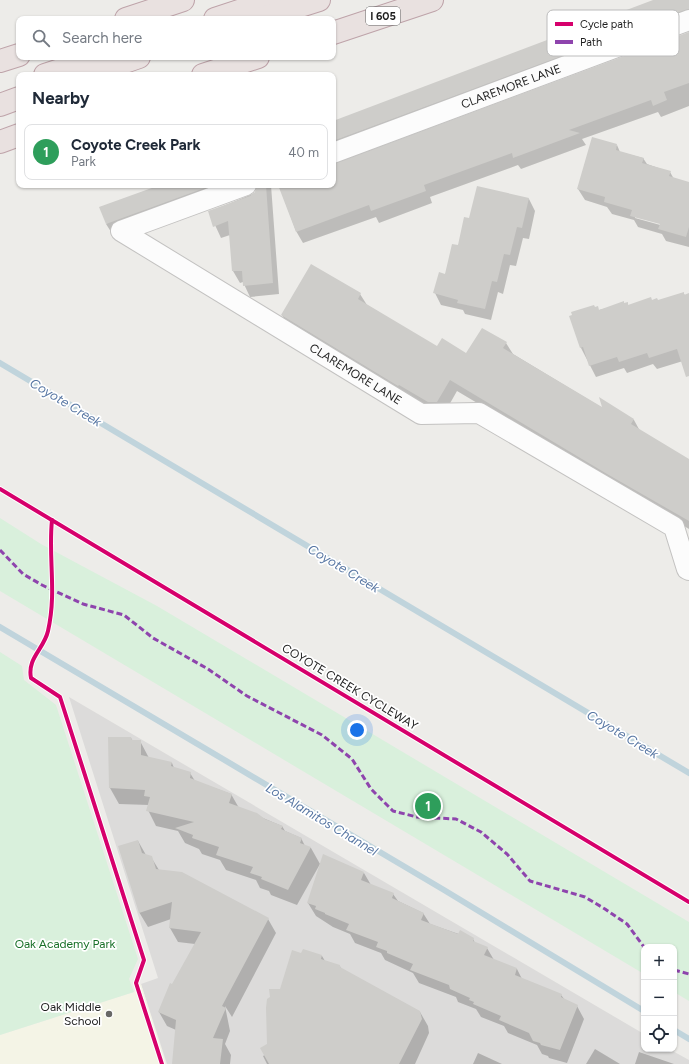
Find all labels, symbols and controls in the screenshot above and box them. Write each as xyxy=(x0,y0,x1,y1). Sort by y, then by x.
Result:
road number: I 605 xyxy=(366,7,400,25)
legend xyxy=(547,10,679,56)
search box xyxy=(16,16,336,60)
text: Cycle path xyxy=(580,18,633,31)
icon: search xyxy=(30,27,52,49)
text: Search here xyxy=(62,29,142,47)
text: Path xyxy=(580,36,602,49)
street label: CLAREMORE LANE xyxy=(459,61,563,112)
text: Nearby xyxy=(32,88,90,108)
text: Coyote Creek Park xyxy=(71,136,201,154)
text: 1 xyxy=(43,145,49,160)
text: 40 m xyxy=(288,145,319,160)
text: Park xyxy=(71,154,96,169)
street label: CLAREMORE LANE xyxy=(307,341,404,408)
water label: Coyote Creek xyxy=(27,375,105,430)
water label: Coyote Creek xyxy=(305,541,383,596)
street label: COYOTE CREEK CYCLEWAY xyxy=(280,641,421,734)
water label: Coyote Creek xyxy=(584,707,662,762)
your location xyxy=(347,720,367,740)
water label: Los Alamitos Channel xyxy=(263,780,380,859)
pin: 1 xyxy=(415,791,441,821)
park label: Oak Academy Park xyxy=(15,937,116,951)
map controls xyxy=(641,944,677,1052)
button: + xyxy=(641,944,677,980)
button: − xyxy=(641,980,677,1016)
place label: Oak Middle School xyxy=(41,1000,101,1028)
marker: Oak Middle School xyxy=(104,1009,114,1019)
button: locate xyxy=(641,1016,677,1052)

